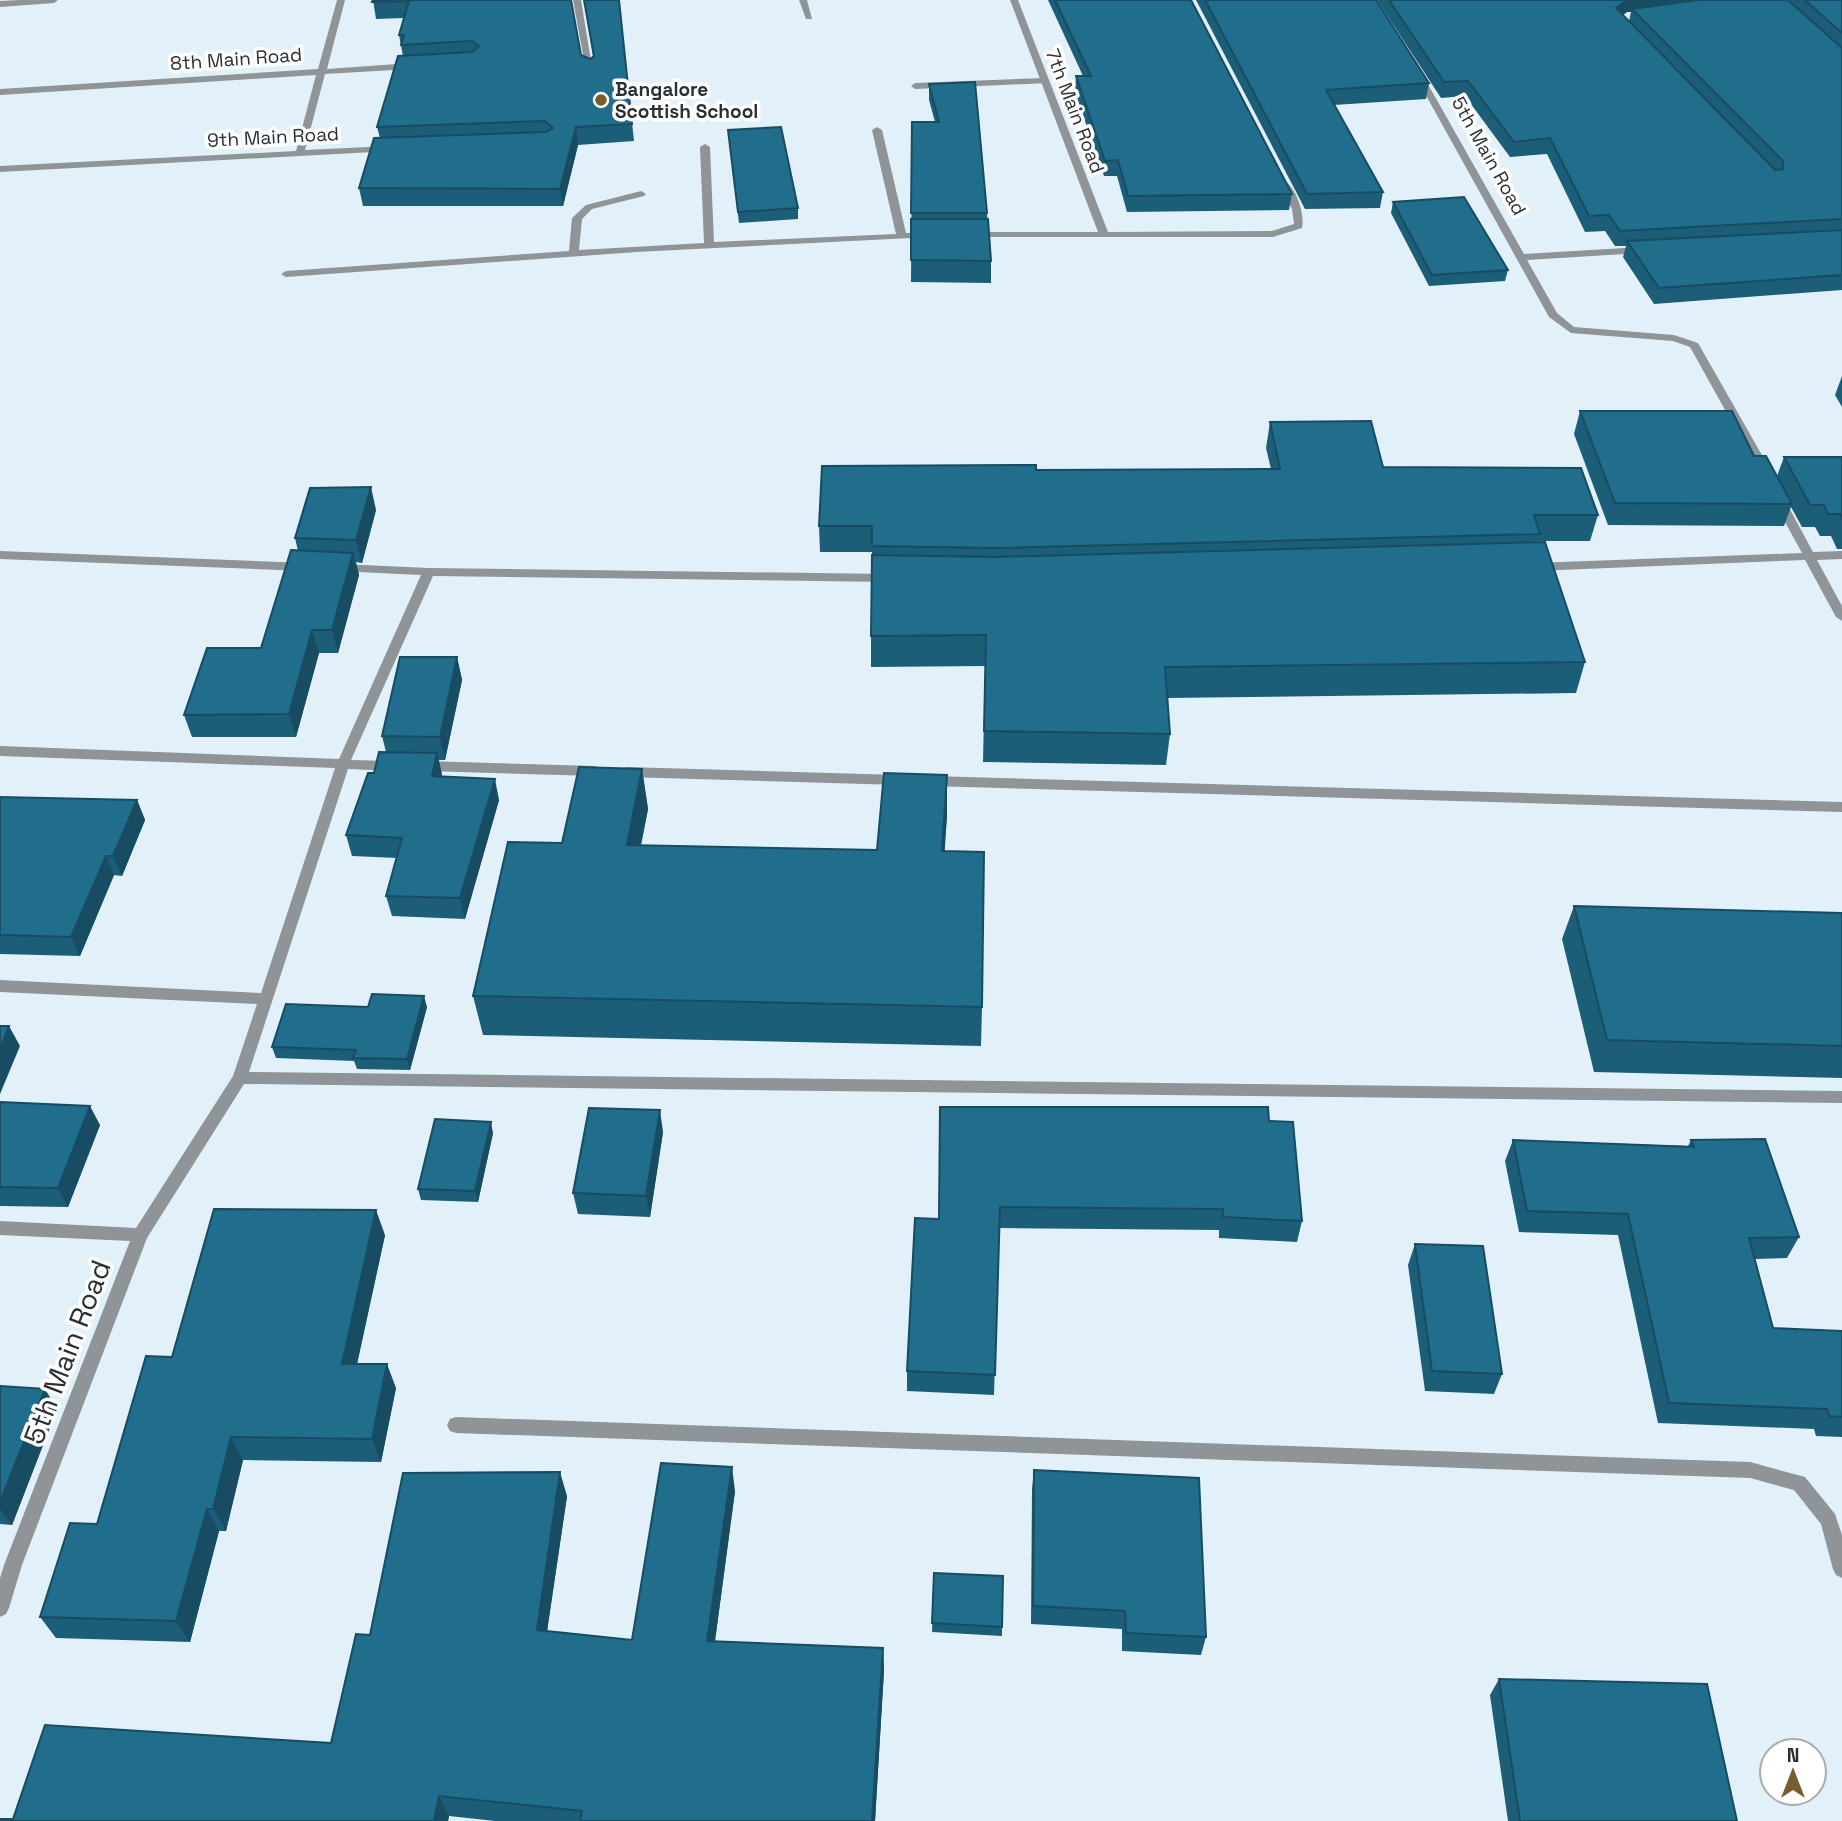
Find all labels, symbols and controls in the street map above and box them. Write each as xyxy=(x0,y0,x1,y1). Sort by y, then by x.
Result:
street label: 8th Main Road xyxy=(169,42,303,76)
street label: 7th Main Road xyxy=(1040,45,1110,177)
place label: Bangalore Scottish School xyxy=(615,77,758,124)
marker: Bangalore Scottish School xyxy=(593,92,609,108)
street label: 5th Main Road xyxy=(1446,92,1532,220)
street label: 9th Main Road xyxy=(206,121,340,153)
street label: 5th Main Road xyxy=(15,1255,119,1449)
north arrow xyxy=(1758,1737,1828,1807)
text: N xyxy=(1787,1743,1799,1768)

